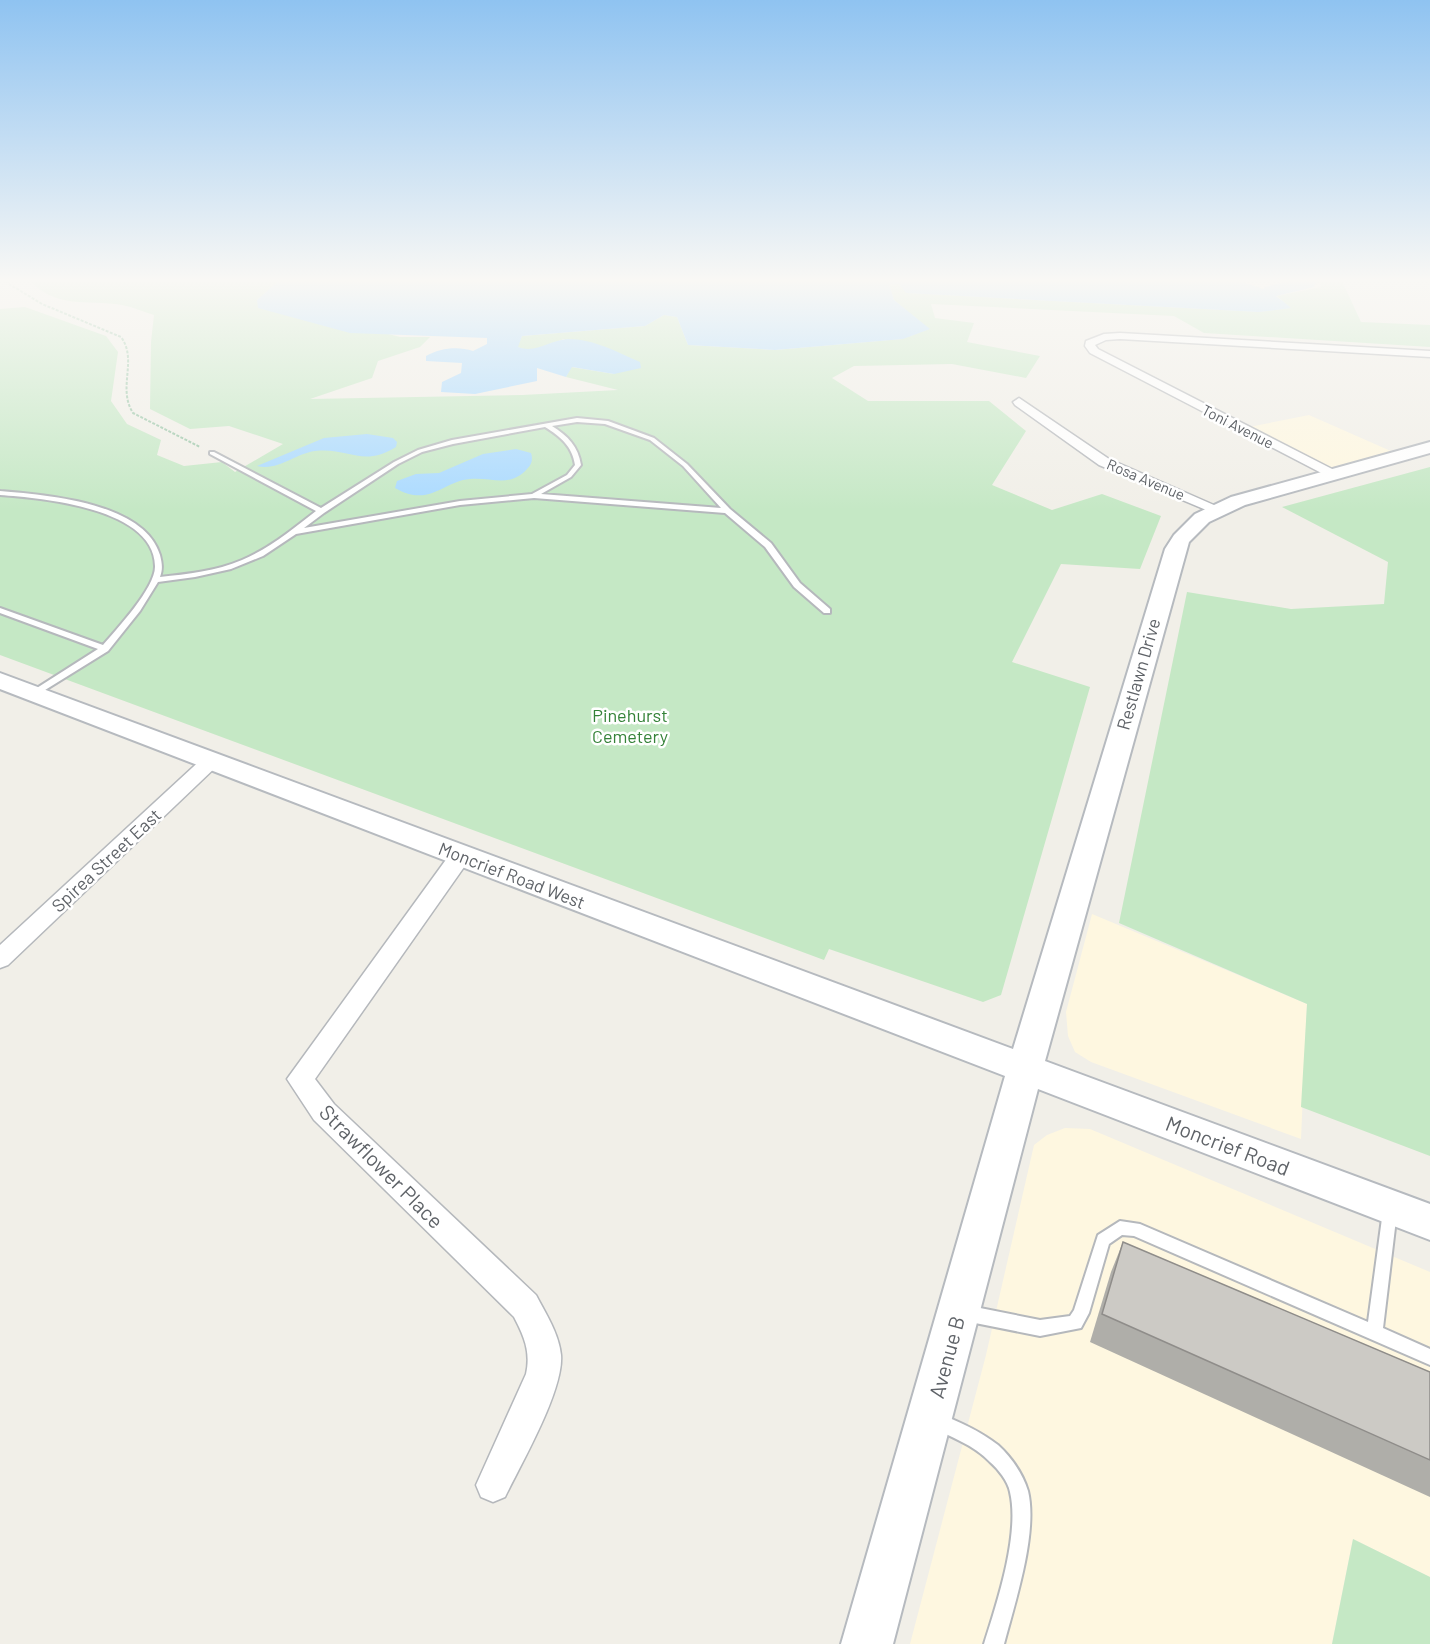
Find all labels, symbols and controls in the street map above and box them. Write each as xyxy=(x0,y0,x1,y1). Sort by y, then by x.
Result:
street label: Toni Avenue xyxy=(1199,400,1277,452)
street label: Rosa Avenue xyxy=(1104,455,1188,503)
street label: Restlawn Drive xyxy=(1112,616,1164,732)
park label: Pinehurst Cemetery xyxy=(592,704,668,747)
street label: Spirea Street East xyxy=(47,804,165,916)
street label: Moncrief Road West xyxy=(436,837,588,913)
street label: Strawflower Place xyxy=(315,1099,449,1233)
street label: Moncrief Road xyxy=(1163,1110,1293,1180)
street label: Avenue B xyxy=(923,1313,969,1401)

